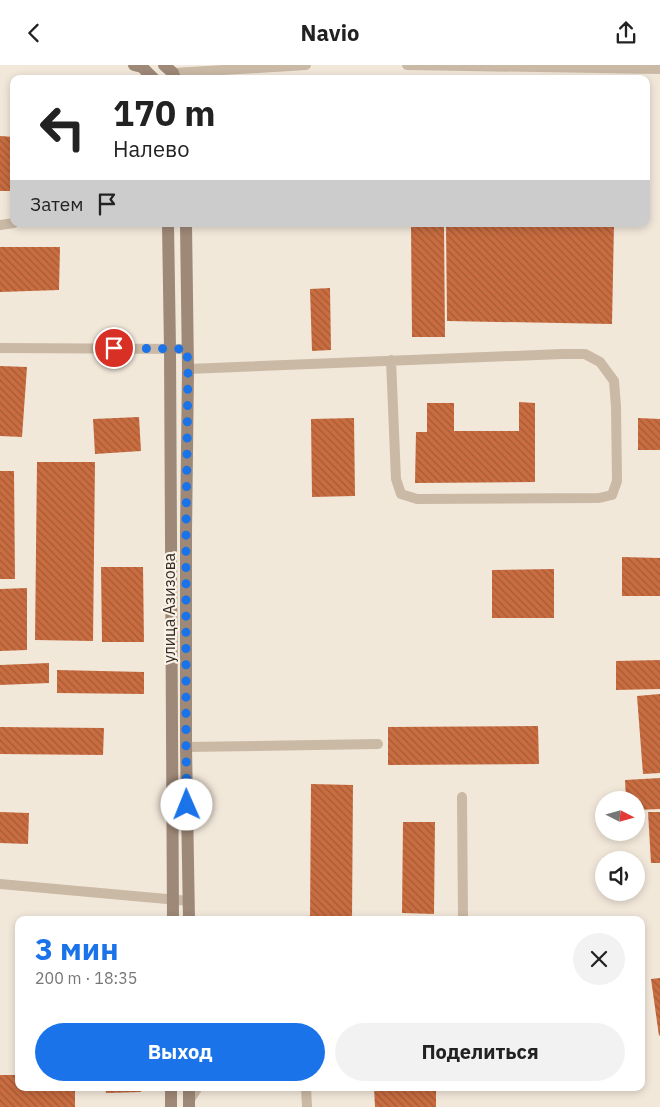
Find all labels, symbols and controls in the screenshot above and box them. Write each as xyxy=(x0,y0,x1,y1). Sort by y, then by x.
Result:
text: Navio xyxy=(301,18,359,47)
icon: back xyxy=(20,19,48,47)
icon: share xyxy=(612,19,640,47)
text: 170 m xyxy=(113,90,216,136)
icon: left xyxy=(30,95,95,160)
text: Налево xyxy=(113,134,190,163)
icon: arrive xyxy=(93,190,121,218)
text: Затем xyxy=(30,192,83,216)
pin xyxy=(93,327,135,369)
icon: arrive xyxy=(100,334,128,362)
street label: улица Азизова xyxy=(159,552,179,663)
position arrow xyxy=(160,778,212,830)
north arrow xyxy=(595,791,645,841)
map controls xyxy=(595,791,645,901)
button: sound xyxy=(595,851,645,901)
text: 3 мин xyxy=(35,929,119,968)
button: close xyxy=(573,933,625,985)
text: 200 m · 18:35 xyxy=(35,968,137,988)
button: Выход xyxy=(35,1023,325,1081)
button: Поделиться xyxy=(335,1023,625,1081)

